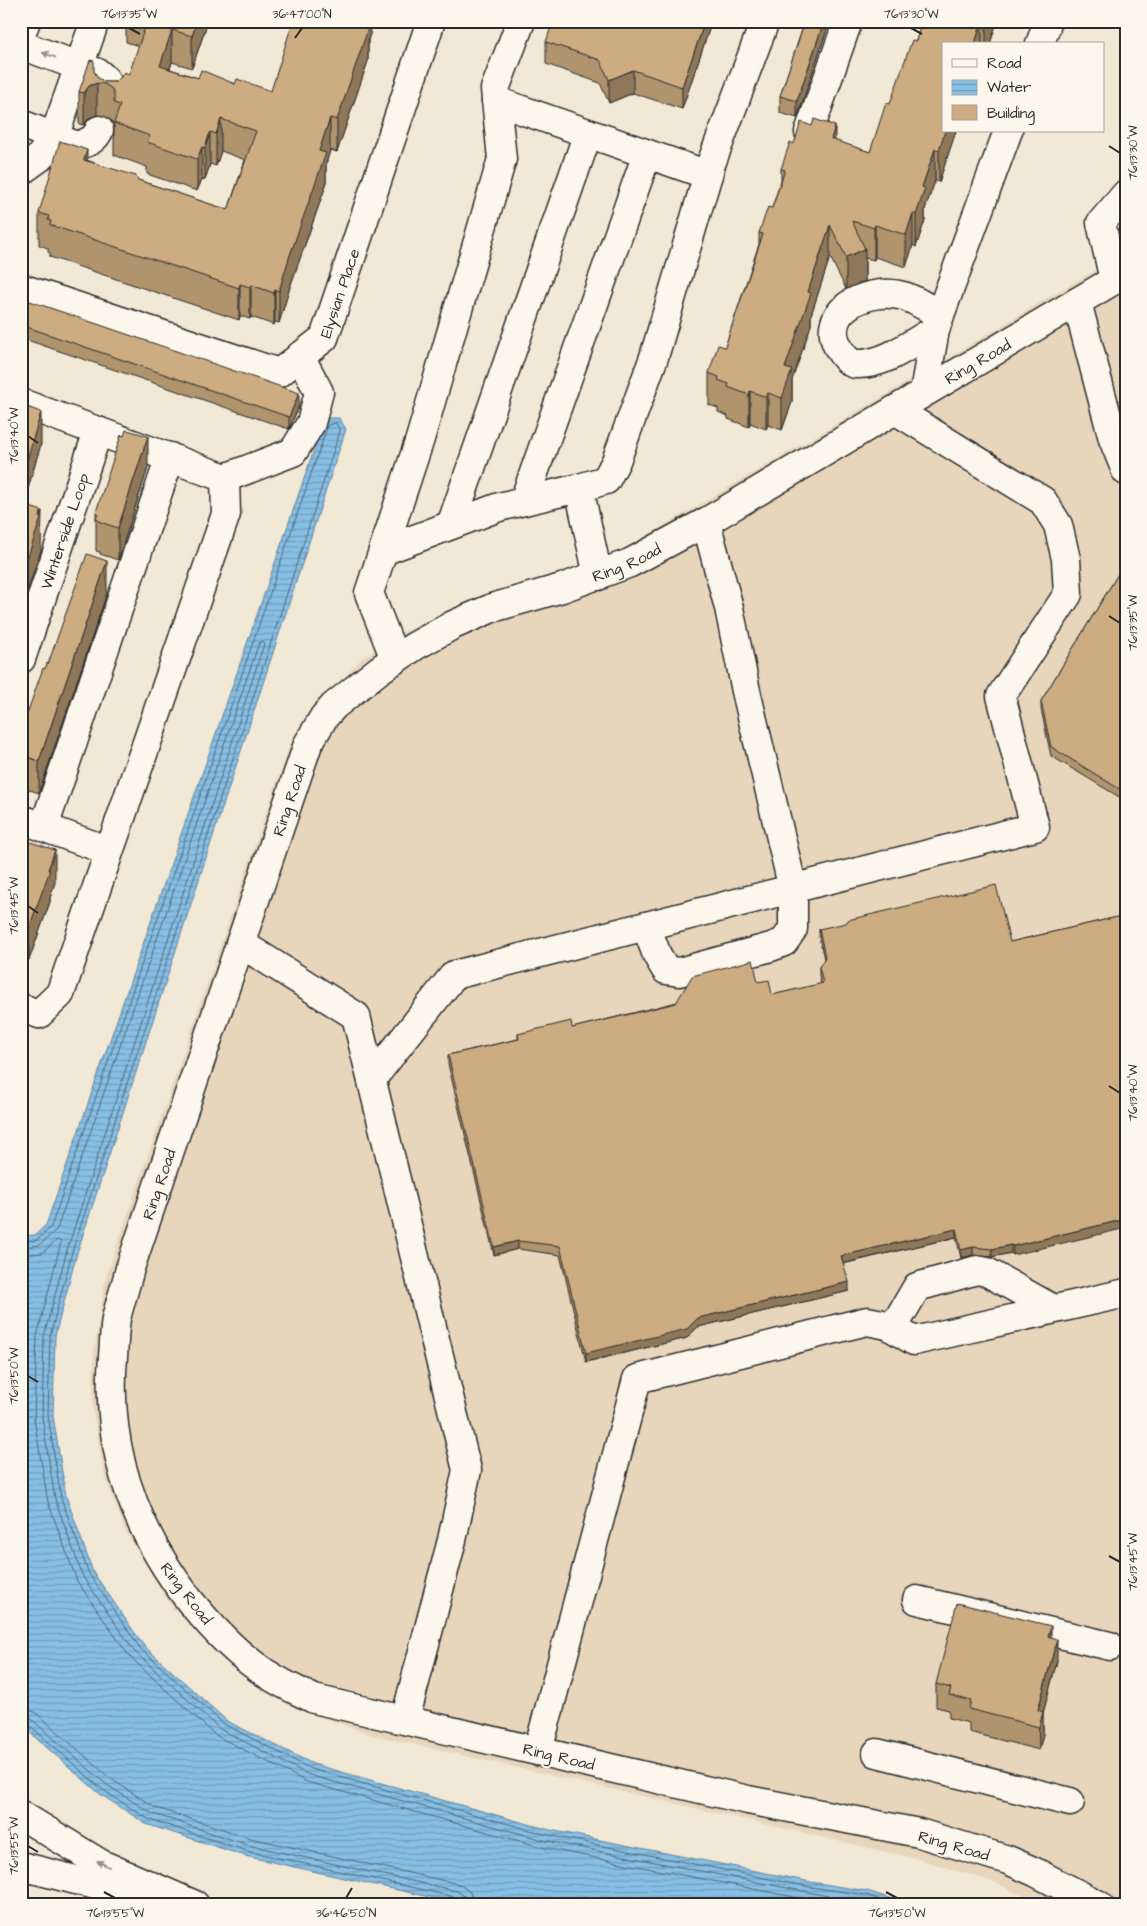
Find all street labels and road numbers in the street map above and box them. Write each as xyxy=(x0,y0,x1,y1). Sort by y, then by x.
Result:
street label: Elysian Place xyxy=(315,245,366,341)
street label: Ring Road xyxy=(941,334,1015,390)
street label: Winterside Loop xyxy=(35,470,95,592)
street label: Ring Road xyxy=(589,538,665,588)
street label: Ring Road xyxy=(268,763,312,839)
street label: Ring Road xyxy=(137,1146,182,1223)
street label: Ring Road xyxy=(154,1558,217,1630)
street label: Ring Road xyxy=(520,1738,597,1777)
street label: Ring Road xyxy=(915,1825,992,1868)

